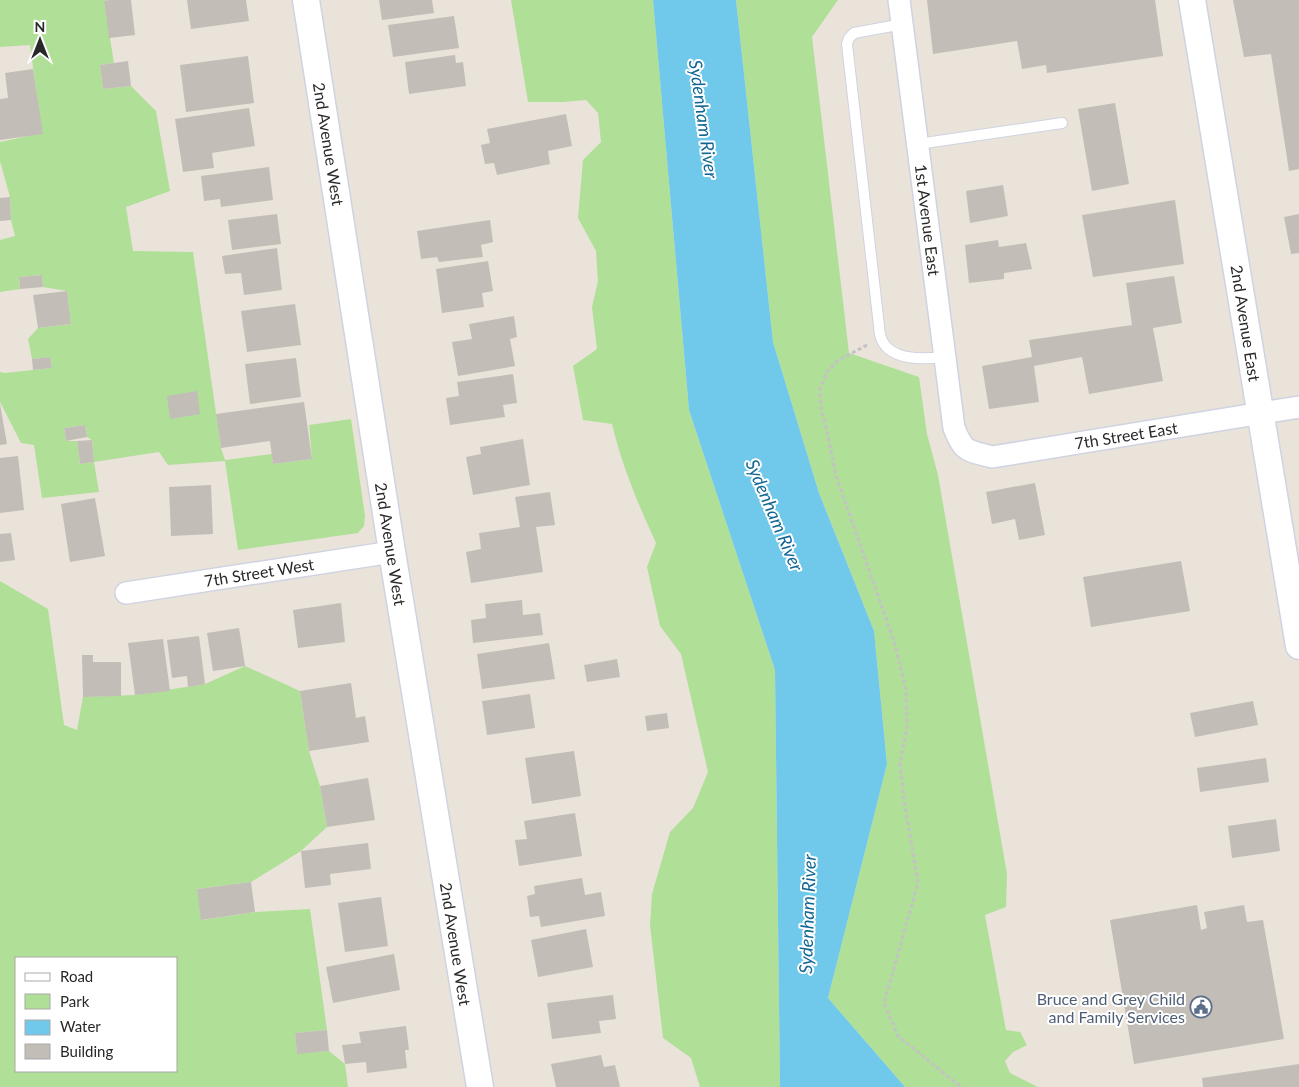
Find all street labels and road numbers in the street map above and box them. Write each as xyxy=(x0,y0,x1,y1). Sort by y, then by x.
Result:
street label: 2nd Avenue West xyxy=(310,81,348,207)
street label: 1st Avenue East xyxy=(912,163,944,277)
street label: 2nd Avenue East xyxy=(1227,263,1265,383)
street label: 7th Street East xyxy=(1073,417,1179,453)
street label: 2nd Avenue West xyxy=(372,481,410,607)
street label: 7th Street West xyxy=(203,554,315,590)
street label: 2nd Avenue West xyxy=(437,881,475,1007)

